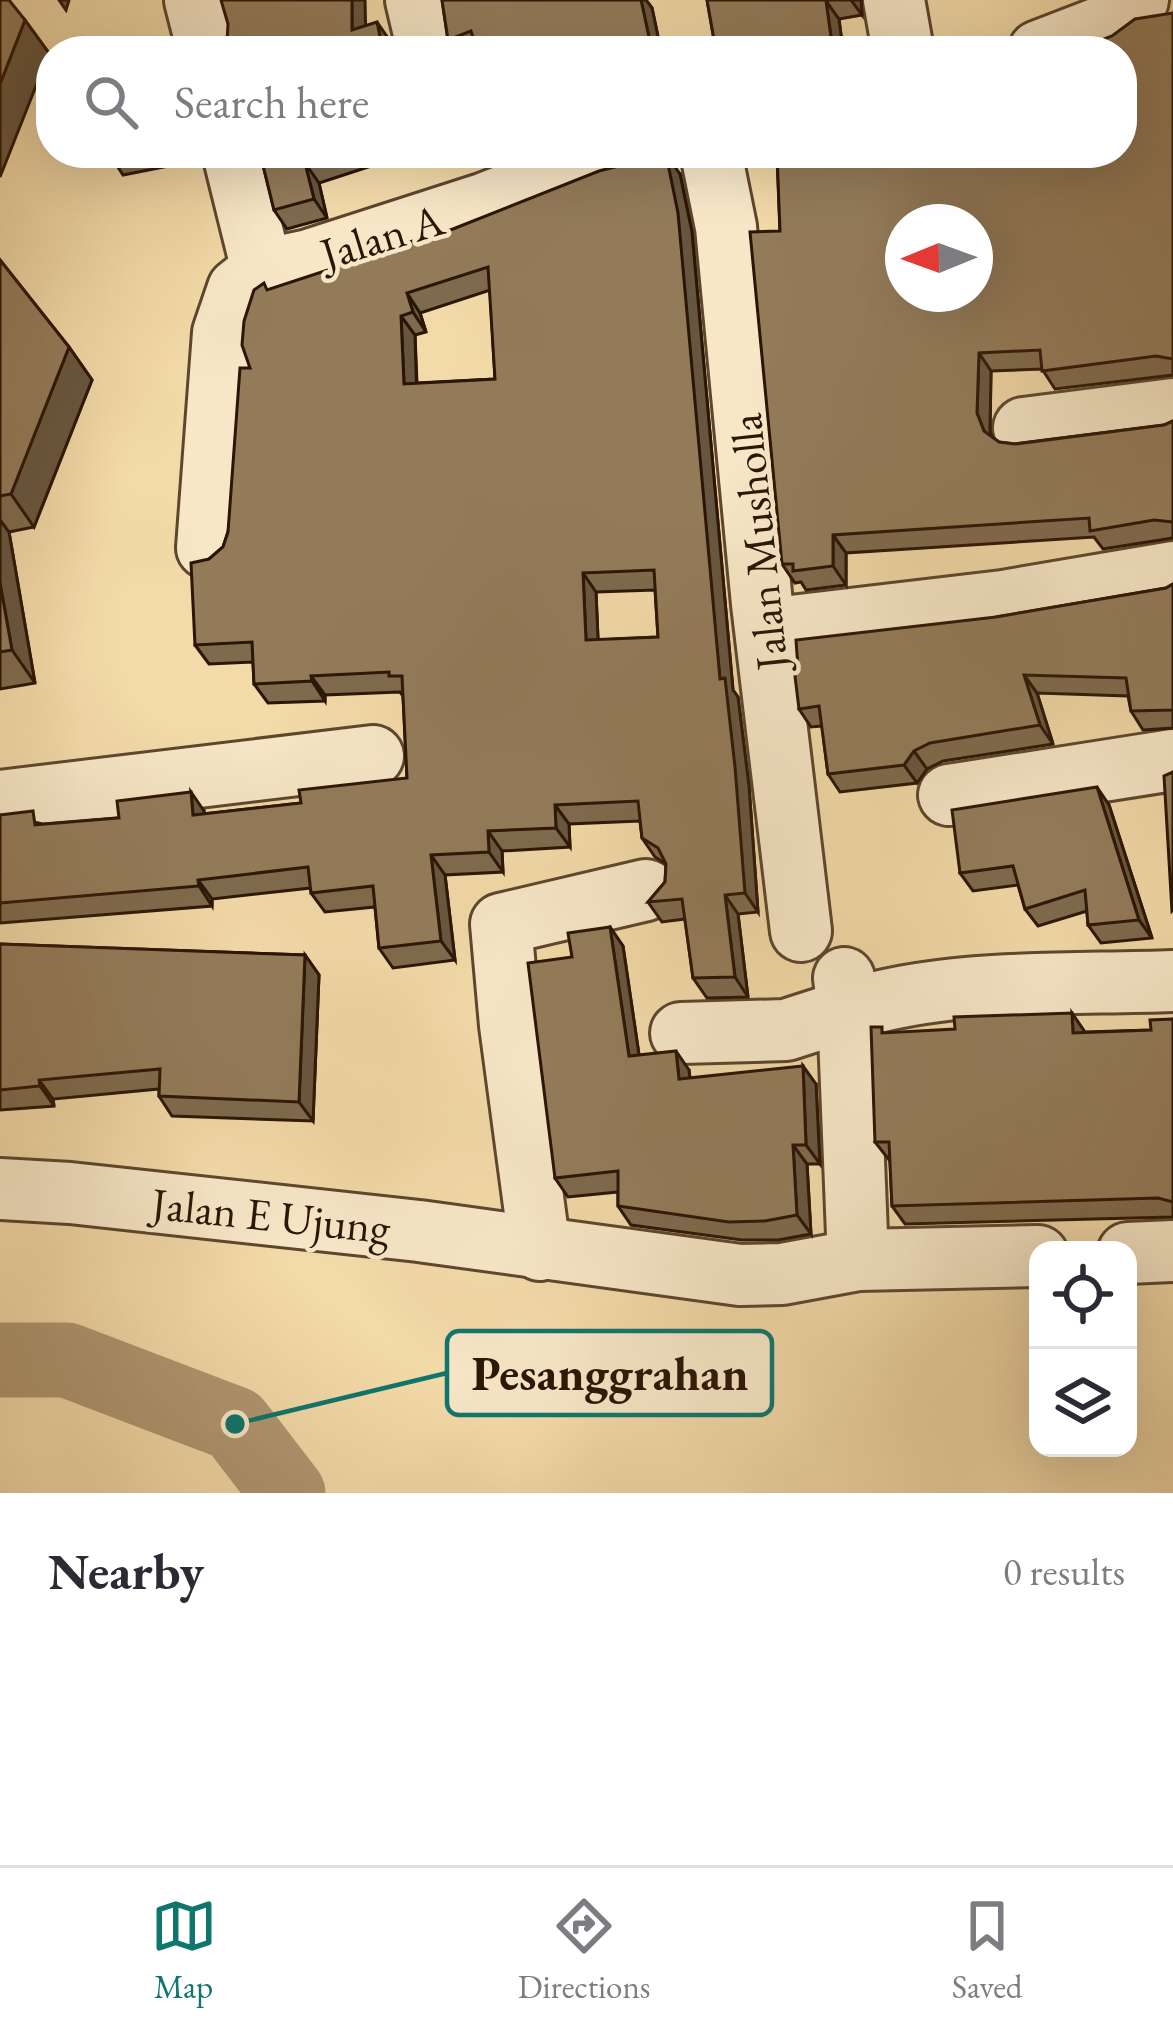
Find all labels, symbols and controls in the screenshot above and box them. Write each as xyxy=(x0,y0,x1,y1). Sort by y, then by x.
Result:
search box xyxy=(36,36,1137,168)
icon: search xyxy=(78,69,144,135)
text: Search here xyxy=(174,73,369,131)
street label: Jalan A xyxy=(309,190,451,283)
north arrow xyxy=(885,204,993,312)
street label: Jalan Musholla xyxy=(716,411,801,677)
street label: Jalan E Ujung xyxy=(145,1173,394,1256)
map controls xyxy=(1029,1241,1137,1457)
button: locate xyxy=(1029,1241,1137,1349)
callout: Pesanggrahan xyxy=(447,1331,772,1415)
text: Pesanggrahan xyxy=(471,1342,749,1404)
button: layers xyxy=(1029,1349,1137,1457)
text: Nearby xyxy=(48,1538,204,1604)
text: 0 results xyxy=(1003,1546,1125,1597)
tab: Map xyxy=(151,1893,217,2008)
tab: Directions xyxy=(518,1893,651,2008)
tab: Saved xyxy=(952,1893,1022,2008)

